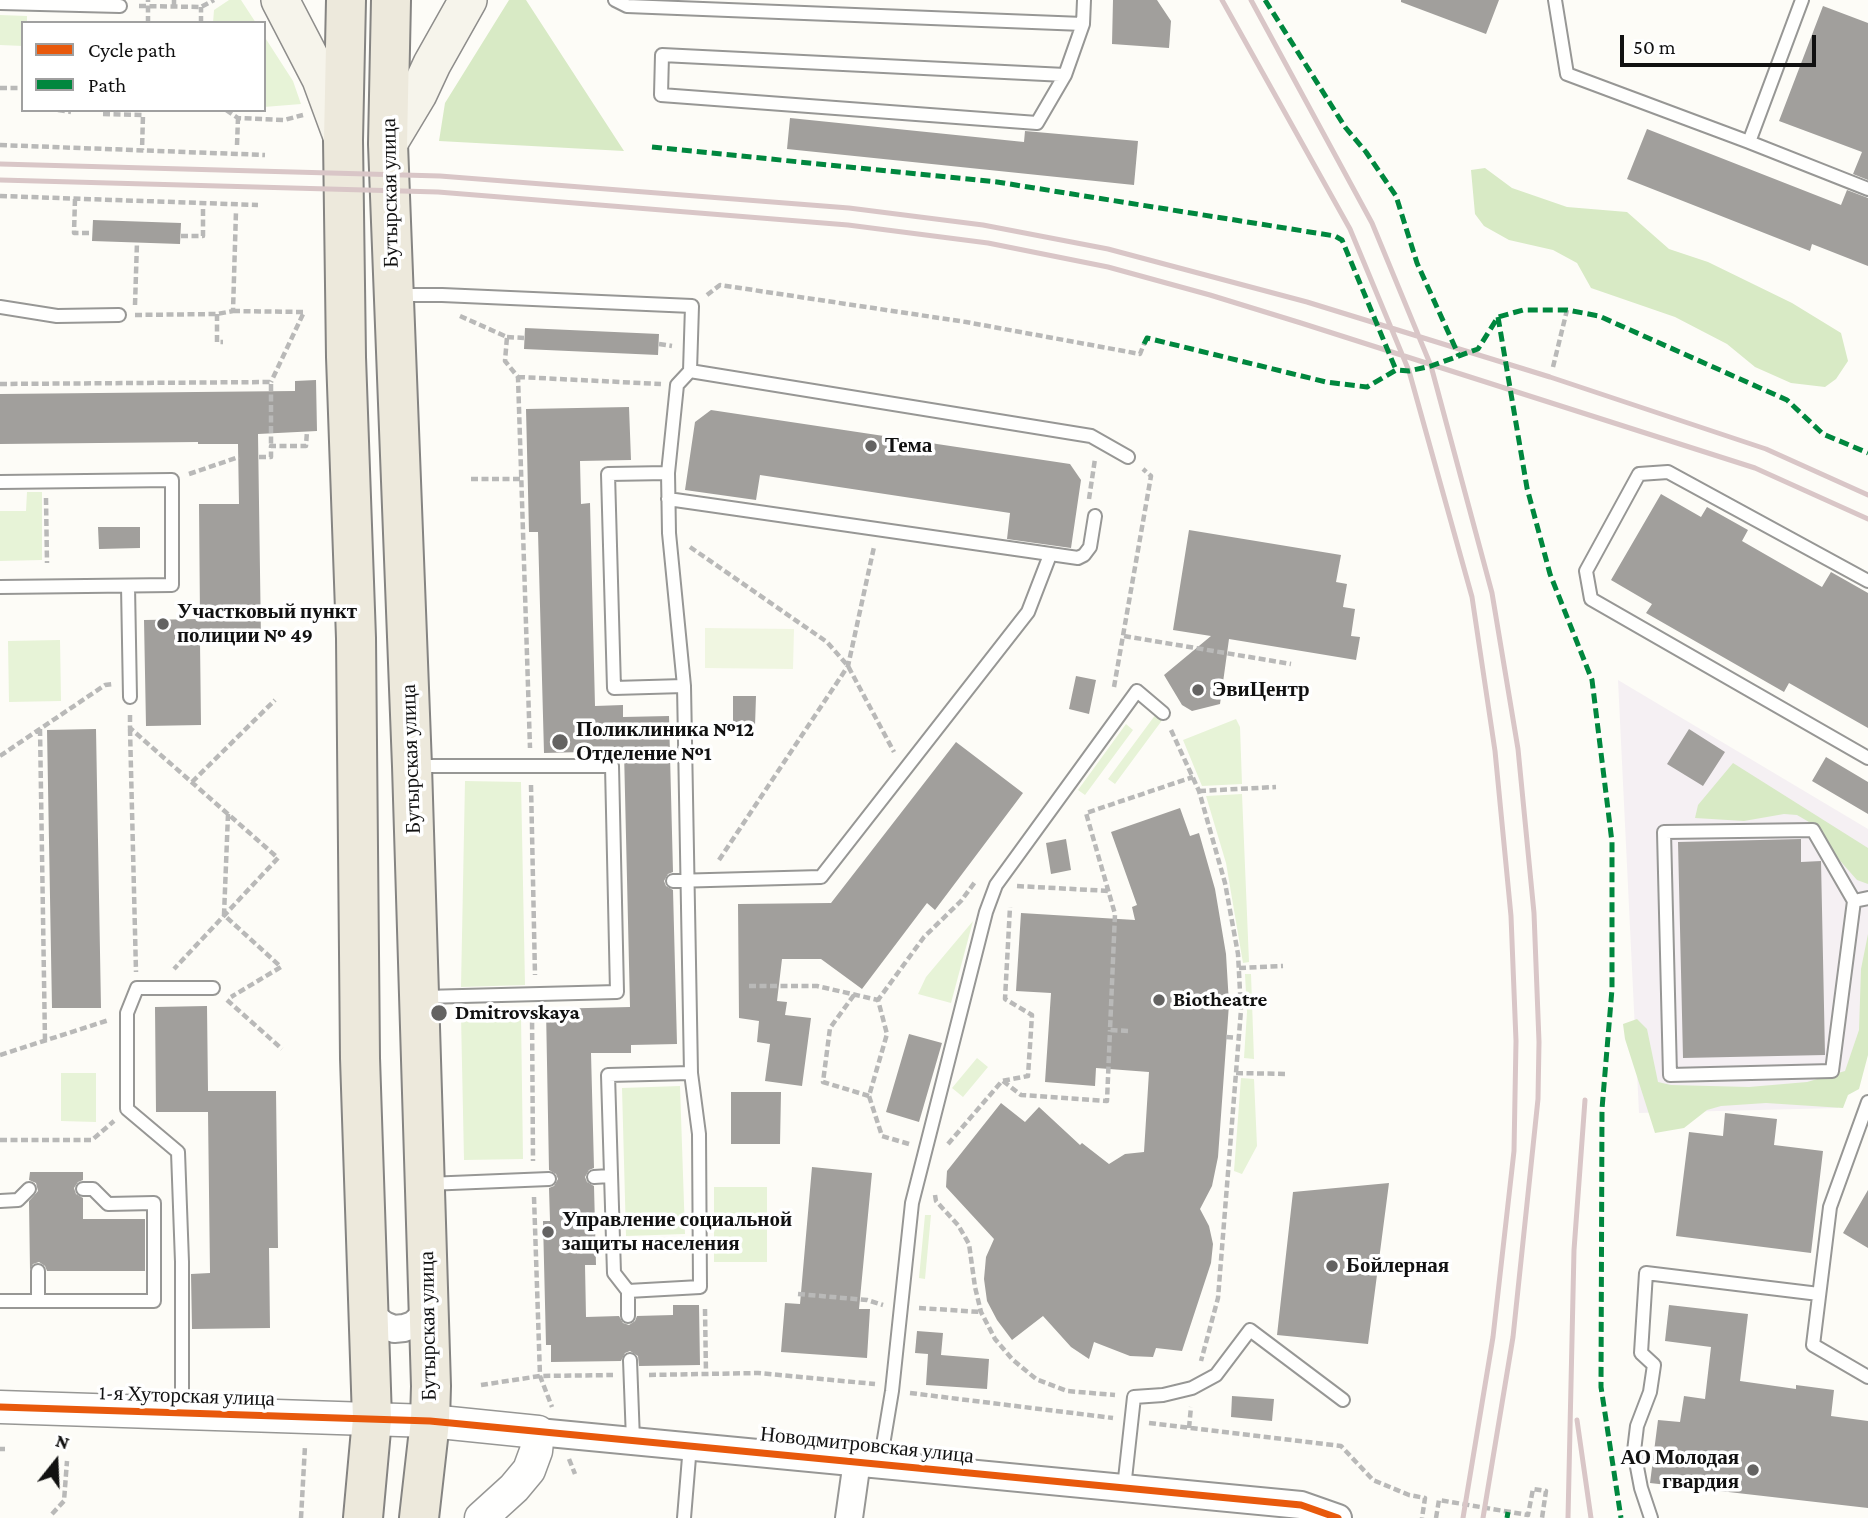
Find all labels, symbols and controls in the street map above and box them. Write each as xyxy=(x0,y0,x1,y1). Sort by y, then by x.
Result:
legend xyxy=(21,21,266,112)
scale bar xyxy=(1623,21,1819,65)
text: 50 m xyxy=(1633,35,1676,59)
text: Cycle path xyxy=(88,38,176,62)
text: Path xyxy=(88,73,126,97)
street label: Бутырская улица xyxy=(376,118,404,268)
place label: Тема xyxy=(885,433,932,459)
marker: Тема xyxy=(863,438,879,454)
place label: Участковый пункт полиции № 49 xyxy=(177,599,357,649)
marker: Участковый пункт полиции № 49 xyxy=(155,616,171,632)
place label: ЭвиЦентр xyxy=(1212,677,1310,703)
marker: ЭвиЦентр xyxy=(1190,682,1206,698)
street label: Бутырская улица xyxy=(396,684,426,834)
place label: Поликлиника №12 Отделение №1 xyxy=(576,717,754,767)
marker: Поликлиника №12 Отделение №1 xyxy=(550,732,570,752)
place label: Biotheatre xyxy=(1173,987,1267,1013)
marker: Biotheatre xyxy=(1151,992,1167,1008)
place label: Dmitrovskaya xyxy=(455,1000,580,1026)
marker: Dmitrovskaya xyxy=(429,1003,449,1023)
place label: Управление социальной защиты населения xyxy=(562,1207,792,1257)
marker: Управление социальной защиты населения xyxy=(540,1224,556,1240)
street label: Бутырская улица xyxy=(414,1251,442,1401)
place label: Бойлерная xyxy=(1346,1253,1449,1279)
marker: Бойлерная xyxy=(1324,1258,1340,1274)
street label: 1-я Хуторская улица xyxy=(99,1380,275,1412)
street label: Новодмитровская улица xyxy=(759,1421,975,1469)
north arrow xyxy=(21,1427,91,1497)
text: N xyxy=(53,1430,72,1454)
place label: АО Молодая гвардия xyxy=(1621,1445,1739,1495)
marker: АО Молодая гвардия xyxy=(1745,1462,1761,1478)

